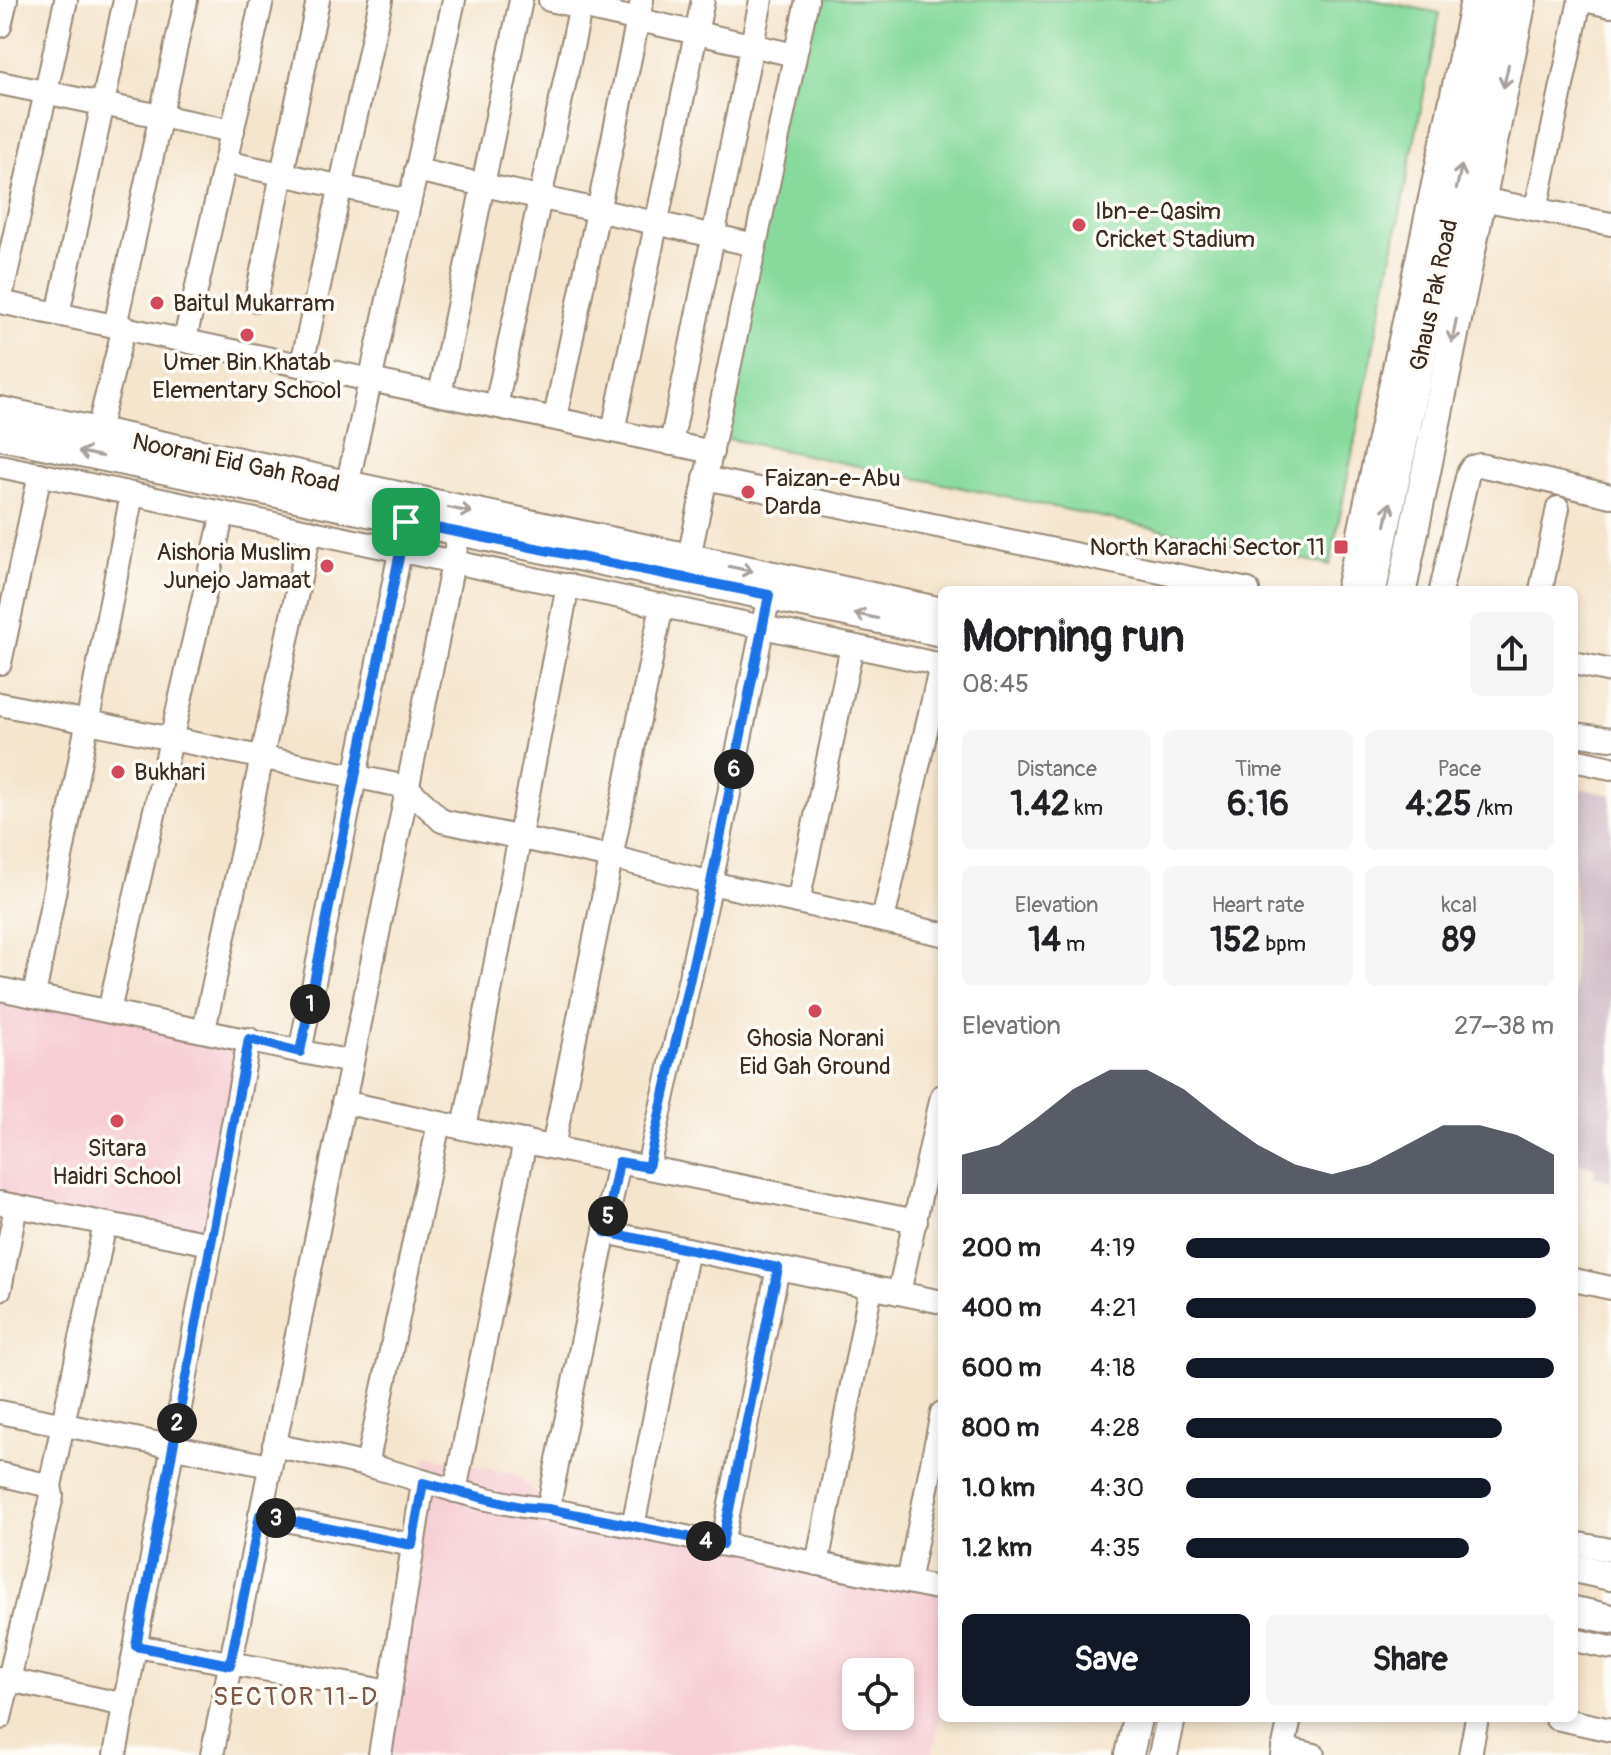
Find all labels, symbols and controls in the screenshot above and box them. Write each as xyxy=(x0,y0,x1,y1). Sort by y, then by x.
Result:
one-way arrow xyxy=(1498,63,1513,89)
one-way arrow xyxy=(1452,165,1467,190)
place label: Ibn-e-Qasim Cricket Stadium xyxy=(1095,197,1255,254)
marker: Ibn-e-Qasim Cricket Stadium xyxy=(1070,216,1088,234)
street label: Ghaus Pak Road xyxy=(1404,217,1464,373)
place label: Baitul Mukarram xyxy=(173,289,335,318)
marker: Baitul Mukarram xyxy=(148,294,166,312)
one-way arrow xyxy=(1446,318,1461,343)
marker: Umer Bin Khatab Elementary School xyxy=(238,326,256,344)
place label: Umer Bin Khatab Elementary School xyxy=(152,348,342,405)
street label: Noorani Eid Gah Road xyxy=(130,427,342,499)
one-way arrow xyxy=(78,446,104,461)
place label: Faizan-e-Abu Darda xyxy=(764,464,901,521)
marker: Faizan-e-Abu Darda xyxy=(739,483,757,501)
pin xyxy=(372,488,440,556)
icon: arrive xyxy=(384,500,428,544)
one-way arrow xyxy=(1381,501,1396,527)
one-way arrow xyxy=(446,503,472,518)
place label: North Karachi Sector 11 xyxy=(1090,533,1325,562)
place label: Aishoria Muslim Junejo Jamaat xyxy=(156,538,311,595)
marker: North Karachi Sector 11 xyxy=(1332,538,1350,556)
marker: Aishoria Muslim Junejo Jamaat xyxy=(318,557,336,575)
one-way arrow xyxy=(728,562,754,577)
one-way arrow xyxy=(853,608,879,623)
text: Morning run xyxy=(962,610,1185,665)
button: share xyxy=(1470,612,1554,696)
text: 08:45 xyxy=(962,668,1029,700)
pin: 6 xyxy=(714,749,754,789)
text: 6 xyxy=(728,755,740,783)
text: Distance xyxy=(1016,755,1097,783)
text: Time xyxy=(1235,755,1281,783)
text: Pace xyxy=(1438,755,1481,783)
place label: Bukhari xyxy=(134,758,205,787)
marker: Bukhari xyxy=(109,763,127,781)
text: 1.42 xyxy=(1010,783,1070,826)
text: 6:16 xyxy=(1227,783,1289,826)
text: 4:25 xyxy=(1406,783,1472,826)
text: km xyxy=(1070,794,1103,822)
text: /km xyxy=(1472,794,1513,822)
text: Elevation xyxy=(1015,891,1099,919)
text: Heart rate xyxy=(1212,891,1304,919)
text: kcal xyxy=(1441,891,1477,919)
text: 14 xyxy=(1028,919,1061,962)
text: 152 xyxy=(1210,919,1261,962)
text: 89 xyxy=(1442,919,1477,962)
text: m xyxy=(1061,930,1085,958)
text: bpm xyxy=(1261,930,1306,958)
pin: 1 xyxy=(290,984,330,1024)
text: 1 xyxy=(306,990,314,1018)
marker: Ghosia Norani Eid Gah Ground xyxy=(806,1002,824,1020)
text: Elevation xyxy=(962,1010,1061,1042)
text: 27–38 m xyxy=(1454,1010,1554,1042)
place label: Ghosia Norani Eid Gah Ground xyxy=(739,1024,891,1081)
marker: Sitara Haidri School xyxy=(108,1112,126,1130)
place label: Sitara Haidri School xyxy=(52,1134,182,1191)
pin: 5 xyxy=(588,1196,628,1236)
text: 5 xyxy=(602,1202,614,1230)
text: 200 m xyxy=(962,1232,1041,1264)
text: 4:19 xyxy=(1090,1232,1136,1264)
text: 400 m xyxy=(962,1292,1041,1324)
text: 4:21 xyxy=(1090,1292,1137,1324)
text: 600 m xyxy=(962,1352,1041,1384)
text: 4:18 xyxy=(1090,1352,1135,1384)
pin: 2 xyxy=(157,1403,197,1443)
text: 2 xyxy=(171,1409,183,1437)
text: 800 m xyxy=(962,1412,1039,1444)
text: 4:28 xyxy=(1090,1412,1140,1444)
text: 1.0 km xyxy=(962,1472,1035,1504)
text: 4:30 xyxy=(1090,1472,1144,1504)
pin: 3 xyxy=(256,1498,296,1538)
text: 3 xyxy=(270,1504,282,1532)
pin: 4 xyxy=(686,1521,726,1561)
text: 4 xyxy=(700,1527,712,1555)
text: 1.2 km xyxy=(962,1532,1032,1564)
text: 4:35 xyxy=(1090,1532,1141,1564)
button: Save xyxy=(962,1614,1250,1706)
button: Share xyxy=(1266,1614,1554,1706)
map controls xyxy=(842,1658,914,1730)
button: locate xyxy=(842,1658,914,1730)
district label: SECTOR 11-D xyxy=(213,1681,379,1713)

